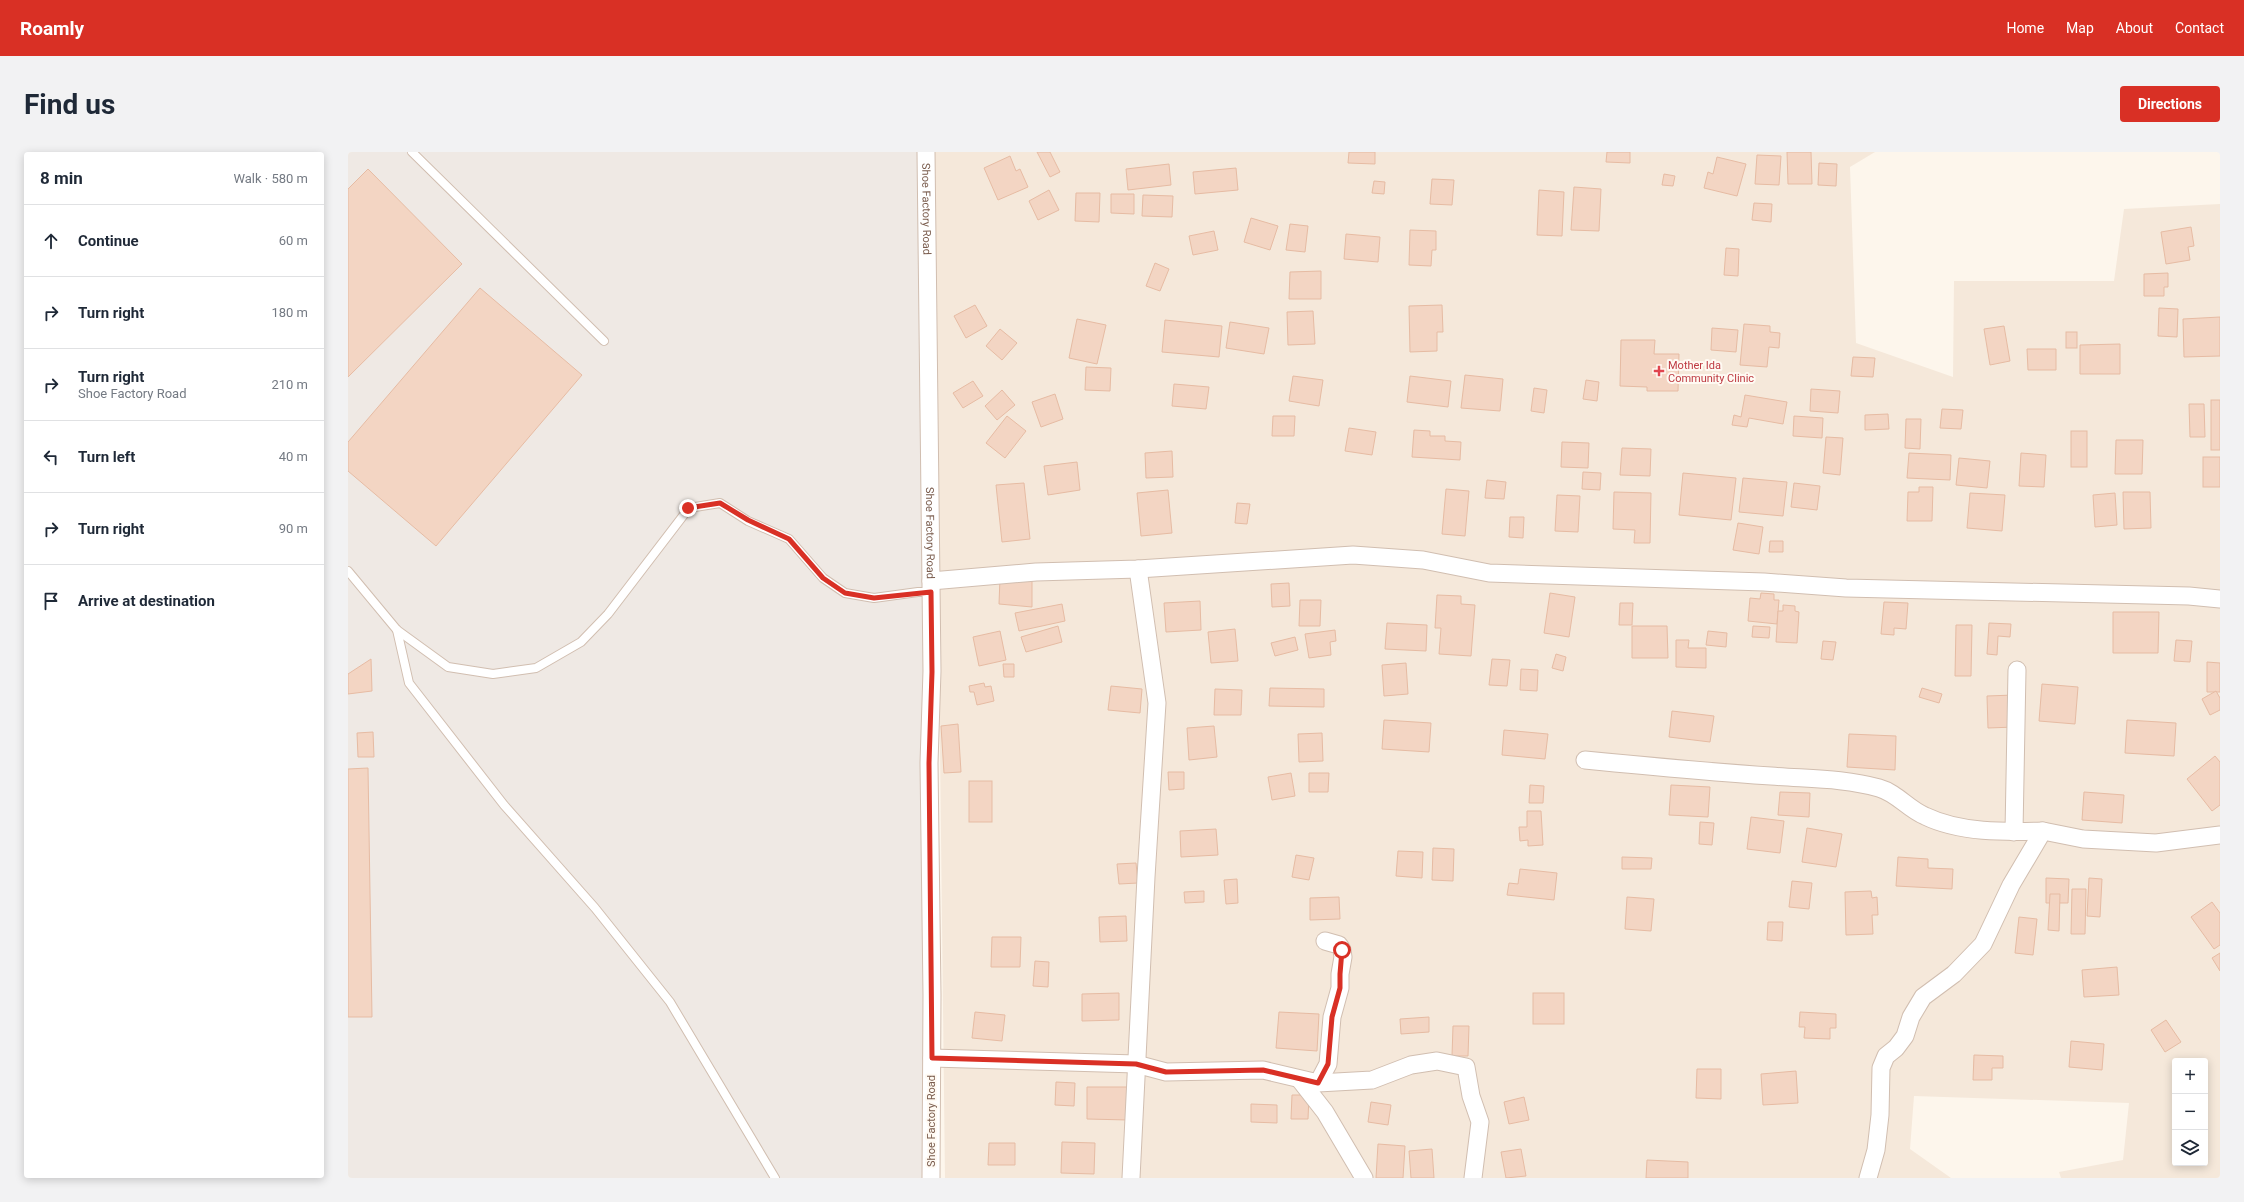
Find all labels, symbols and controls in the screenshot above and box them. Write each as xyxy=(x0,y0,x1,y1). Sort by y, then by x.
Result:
text: Roamly xyxy=(20,17,84,40)
text: Home xyxy=(2006,20,2044,36)
text: Map xyxy=(2066,20,2094,36)
text: About xyxy=(2116,20,2153,36)
text: Contact xyxy=(2175,20,2224,36)
button: Directions xyxy=(2120,86,2220,122)
text: Find us xyxy=(24,88,115,121)
street label: Shoe Factory Road xyxy=(920,163,934,255)
text: 8 min xyxy=(40,168,83,188)
text: Walk · 580 m xyxy=(233,171,308,186)
icon: ahead xyxy=(40,230,62,252)
text: Continue xyxy=(78,232,139,250)
text: 60 m xyxy=(279,233,308,248)
icon: right xyxy=(40,302,62,324)
text: Turn right xyxy=(78,304,144,322)
text: 180 m xyxy=(271,305,308,320)
place label: Mother Ida Community Clinic xyxy=(1668,359,1754,385)
marker: Mother Ida Community Clinic xyxy=(1653,365,1665,377)
text: Turn right xyxy=(78,368,144,386)
icon: right xyxy=(40,374,62,396)
text: 210 m xyxy=(271,377,308,392)
text: Shoe Factory Road xyxy=(78,386,187,401)
icon: left xyxy=(40,446,62,468)
text: Turn left xyxy=(78,448,135,466)
text: 40 m xyxy=(279,449,308,464)
street label: Shoe Factory Road xyxy=(923,487,937,579)
route end xyxy=(679,499,697,517)
icon: right xyxy=(40,518,62,540)
text: Turn right xyxy=(78,520,144,538)
text: 90 m xyxy=(279,521,308,536)
icon: arrive xyxy=(40,590,62,612)
text: Arrive at destination xyxy=(78,592,215,610)
route start xyxy=(1333,941,1351,959)
map controls xyxy=(2172,1058,2208,1166)
button: + xyxy=(2172,1058,2208,1094)
street label: Shoe Factory Road xyxy=(925,1075,938,1167)
button: − xyxy=(2172,1094,2208,1130)
button: layers xyxy=(2172,1130,2208,1166)

